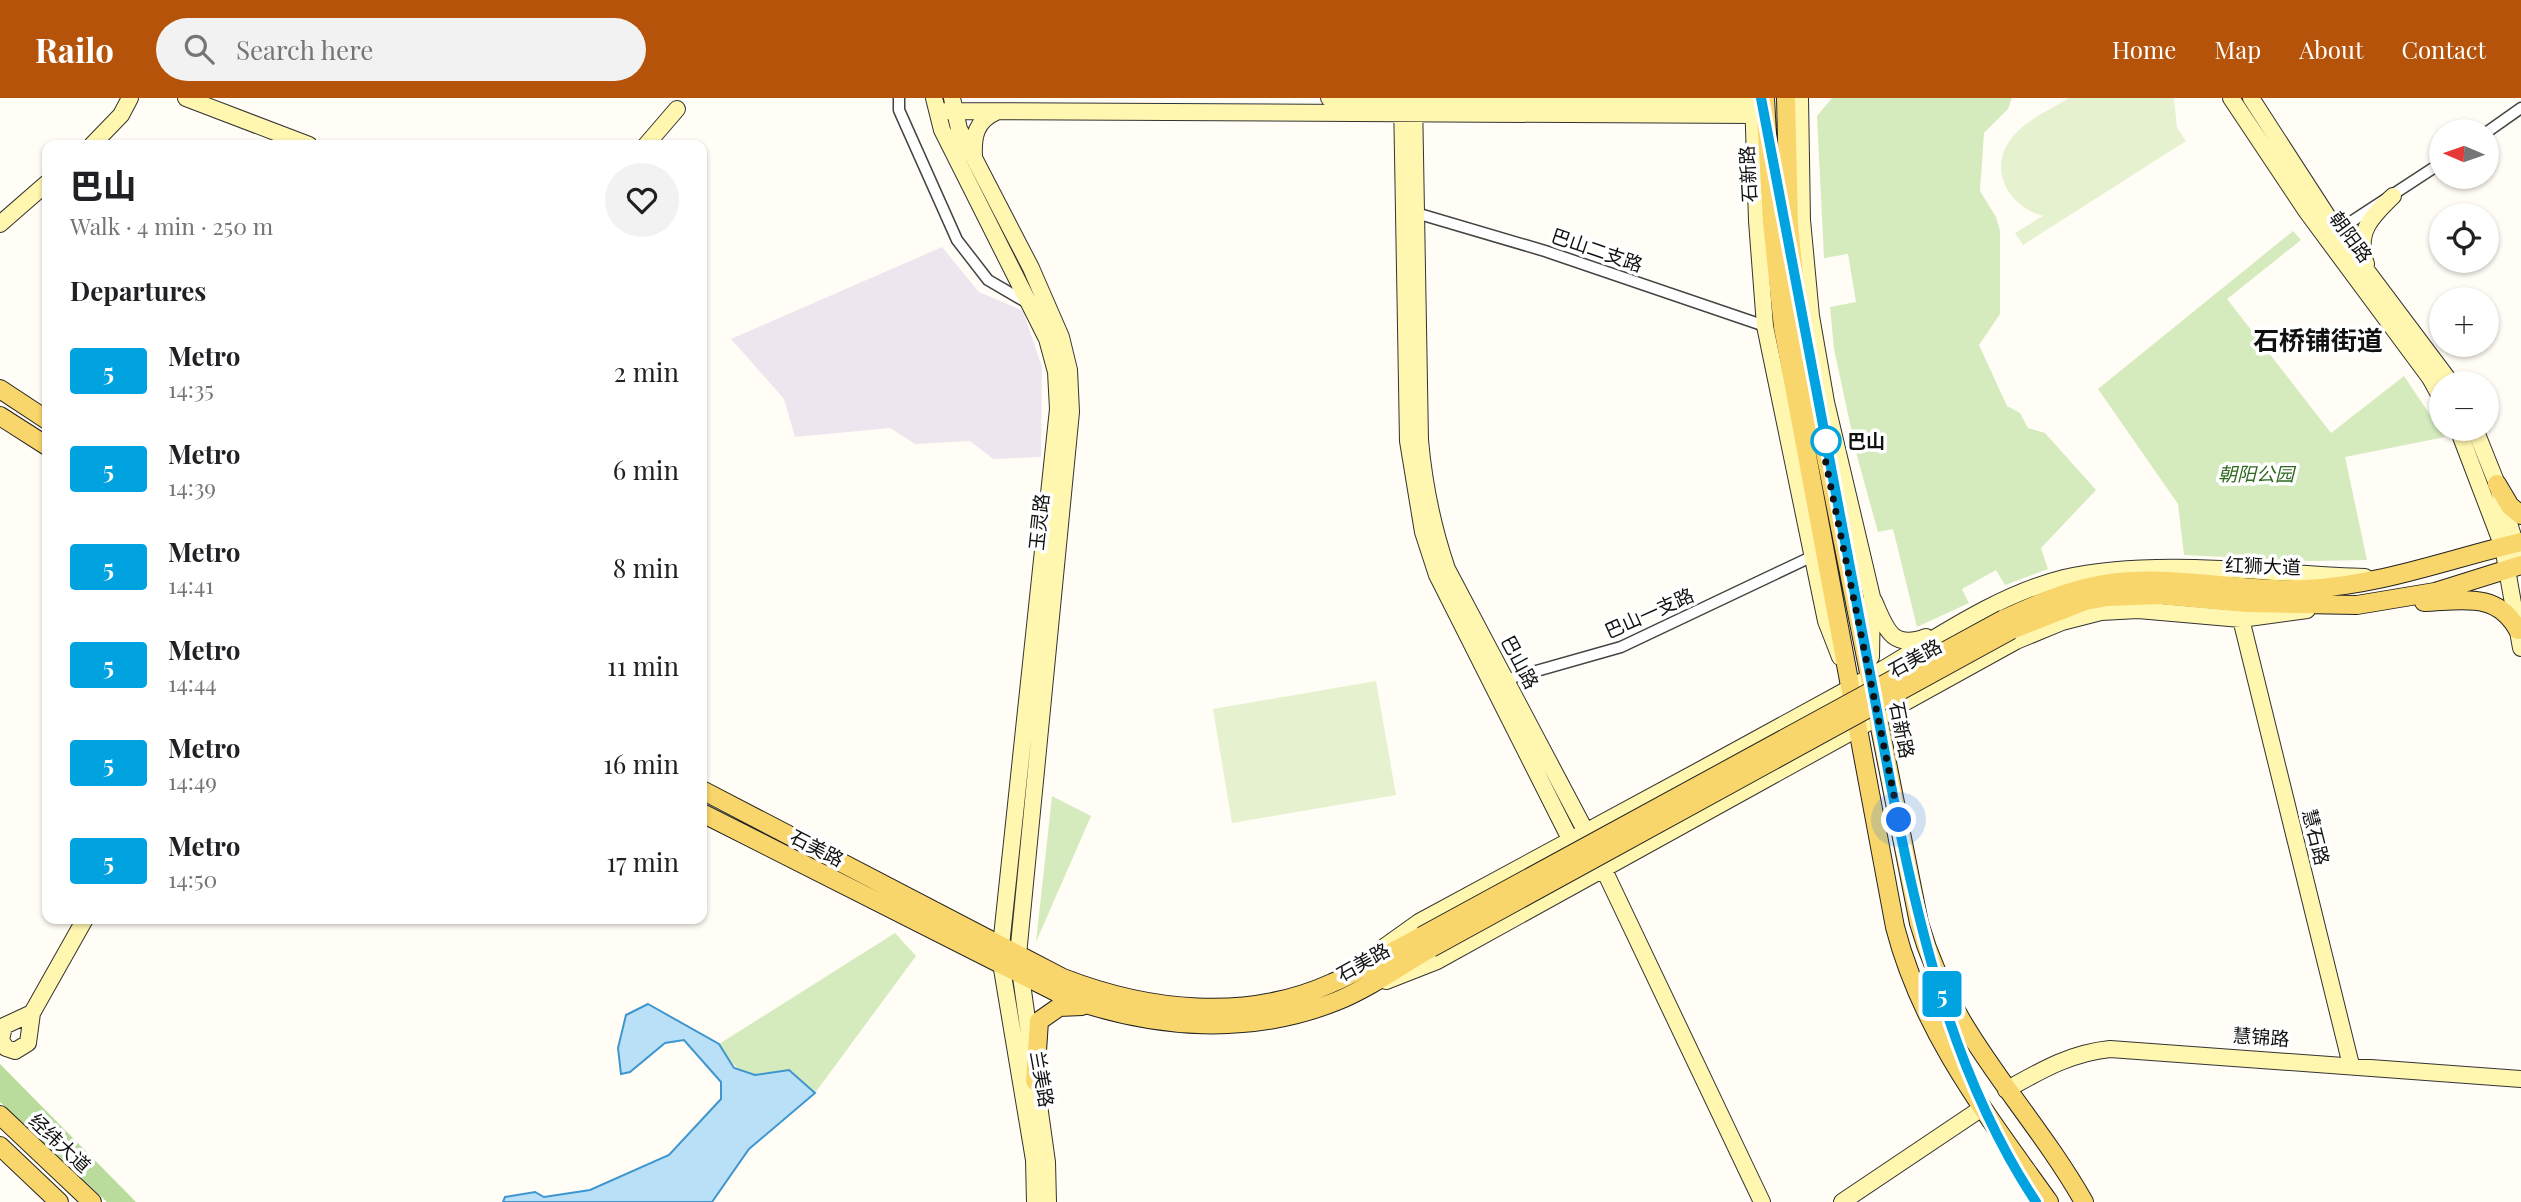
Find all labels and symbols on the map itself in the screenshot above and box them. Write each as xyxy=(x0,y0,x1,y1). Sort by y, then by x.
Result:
north arrow xyxy=(2429,119,2499,189)
street label: 石新路 xyxy=(1733,145,1761,203)
street label: 朝阳路 xyxy=(2325,206,2379,267)
street label: 巴山二支路 xyxy=(1548,221,1646,277)
district label: 石桥铺街道 xyxy=(2253,322,2383,357)
marker: 巴山 xyxy=(1811,426,1841,456)
place label: 巴山 xyxy=(1847,427,1885,453)
park label: 朝阳公园 xyxy=(2218,460,2297,486)
street label: 玉灵路 xyxy=(1022,492,1054,552)
street label: 红狮大道 xyxy=(2225,551,2301,579)
street label: 巴山一支路 xyxy=(1600,581,1697,643)
street label: 巴山路 xyxy=(1496,630,1546,693)
street label: 石美路 xyxy=(1883,632,1946,682)
street label: 石新路 xyxy=(1885,699,1921,760)
your location xyxy=(1881,802,1916,837)
street label: 慧石路 xyxy=(2297,806,2336,868)
street label: 石美路 xyxy=(786,823,849,872)
street label: 石美路 xyxy=(1331,936,1394,986)
line badge: 5 xyxy=(1919,971,1965,1017)
street label: 慧锦路 xyxy=(2232,1021,2290,1051)
street label: 兰美路 xyxy=(1025,1048,1061,1109)
street label: 经纬大道 xyxy=(24,1107,97,1178)

